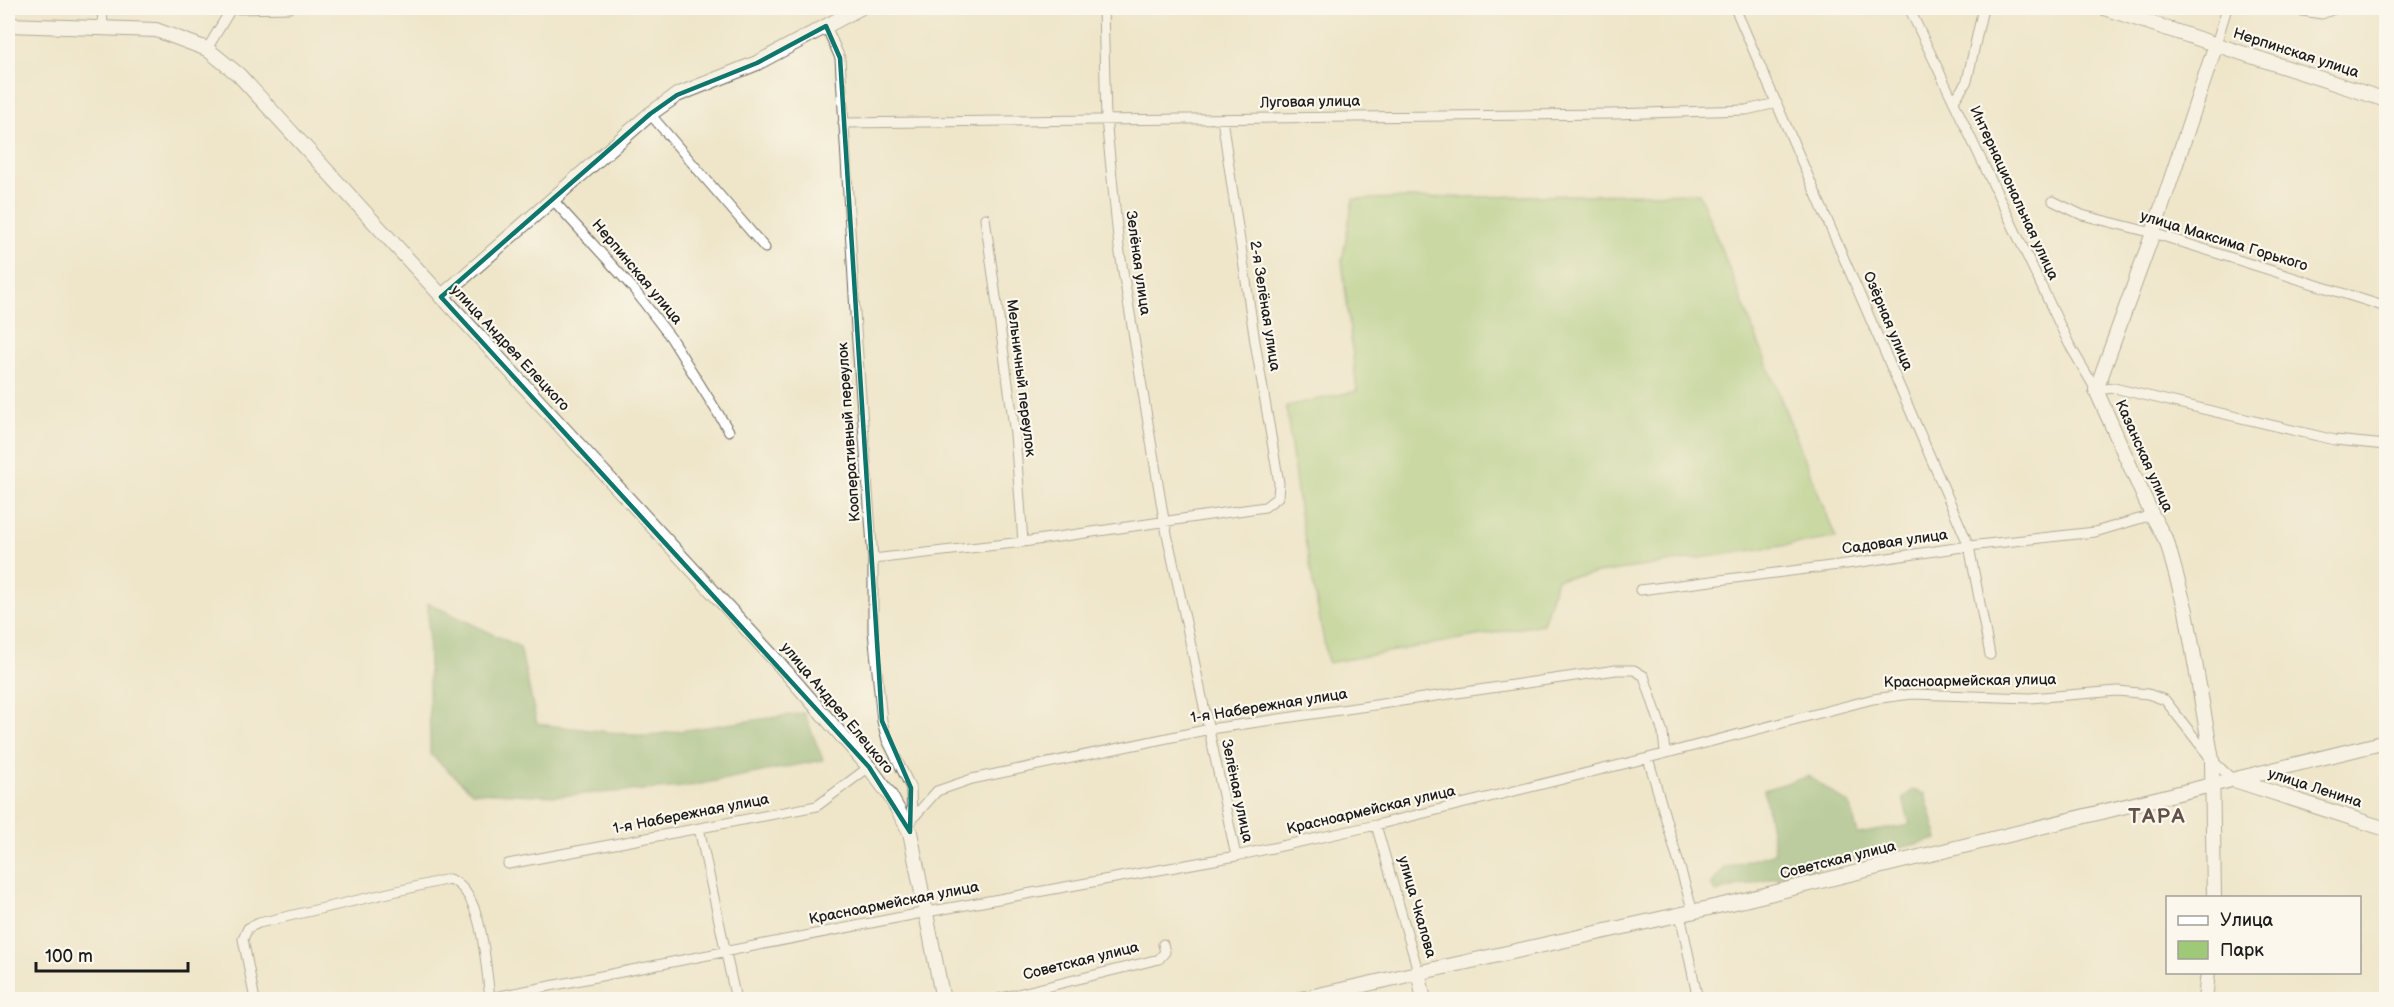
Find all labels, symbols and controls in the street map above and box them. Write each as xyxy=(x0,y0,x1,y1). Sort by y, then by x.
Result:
street label: Нерпинская улица xyxy=(2231,24,2362,82)
street label: Луговая улица xyxy=(1259,92,1360,112)
street label: Интернациональная улица xyxy=(1965,103,2063,283)
street label: улица Максима Горького xyxy=(2138,206,2310,276)
street label: Зелёная улица xyxy=(1121,210,1155,317)
street label: Нерпинская улица xyxy=(588,216,687,329)
street label: 2-я Зелёная улица xyxy=(1245,239,1285,373)
street label: Озёрная улица xyxy=(1859,269,1917,374)
street label: улица Андрея Елецкого xyxy=(447,281,574,415)
street label: Мельничный переулок xyxy=(1002,298,1040,458)
street label: Кооперативный переулок xyxy=(833,342,865,522)
street label: Казанская улица xyxy=(2111,397,2177,515)
street label: Садовая улица xyxy=(1841,525,1949,559)
street label: улица Андрея Елецкого xyxy=(776,638,898,778)
street label: Красноармейская улица xyxy=(1884,670,2057,692)
street label: 1-я Набережная улица xyxy=(1189,684,1349,728)
street label: Зелёная улица xyxy=(1217,738,1257,845)
street label: улица Ленина xyxy=(2266,764,2365,812)
street label: Красноармейская улица xyxy=(1285,781,1457,839)
street label: 1-я Набережная улица xyxy=(611,790,771,838)
district label: ТАРА xyxy=(2128,804,2186,829)
street label: Советская улица xyxy=(1778,836,1898,884)
street label: улица Чкалова xyxy=(1393,854,1441,960)
street label: Красноармейская улица xyxy=(807,877,981,929)
legend xyxy=(2166,896,2361,974)
text: Улица xyxy=(2220,910,2274,931)
scale bar xyxy=(36,935,188,973)
street label: Советская улица xyxy=(1021,937,1141,985)
text: Парк xyxy=(2220,940,2264,961)
text: 100 m xyxy=(45,946,93,967)

